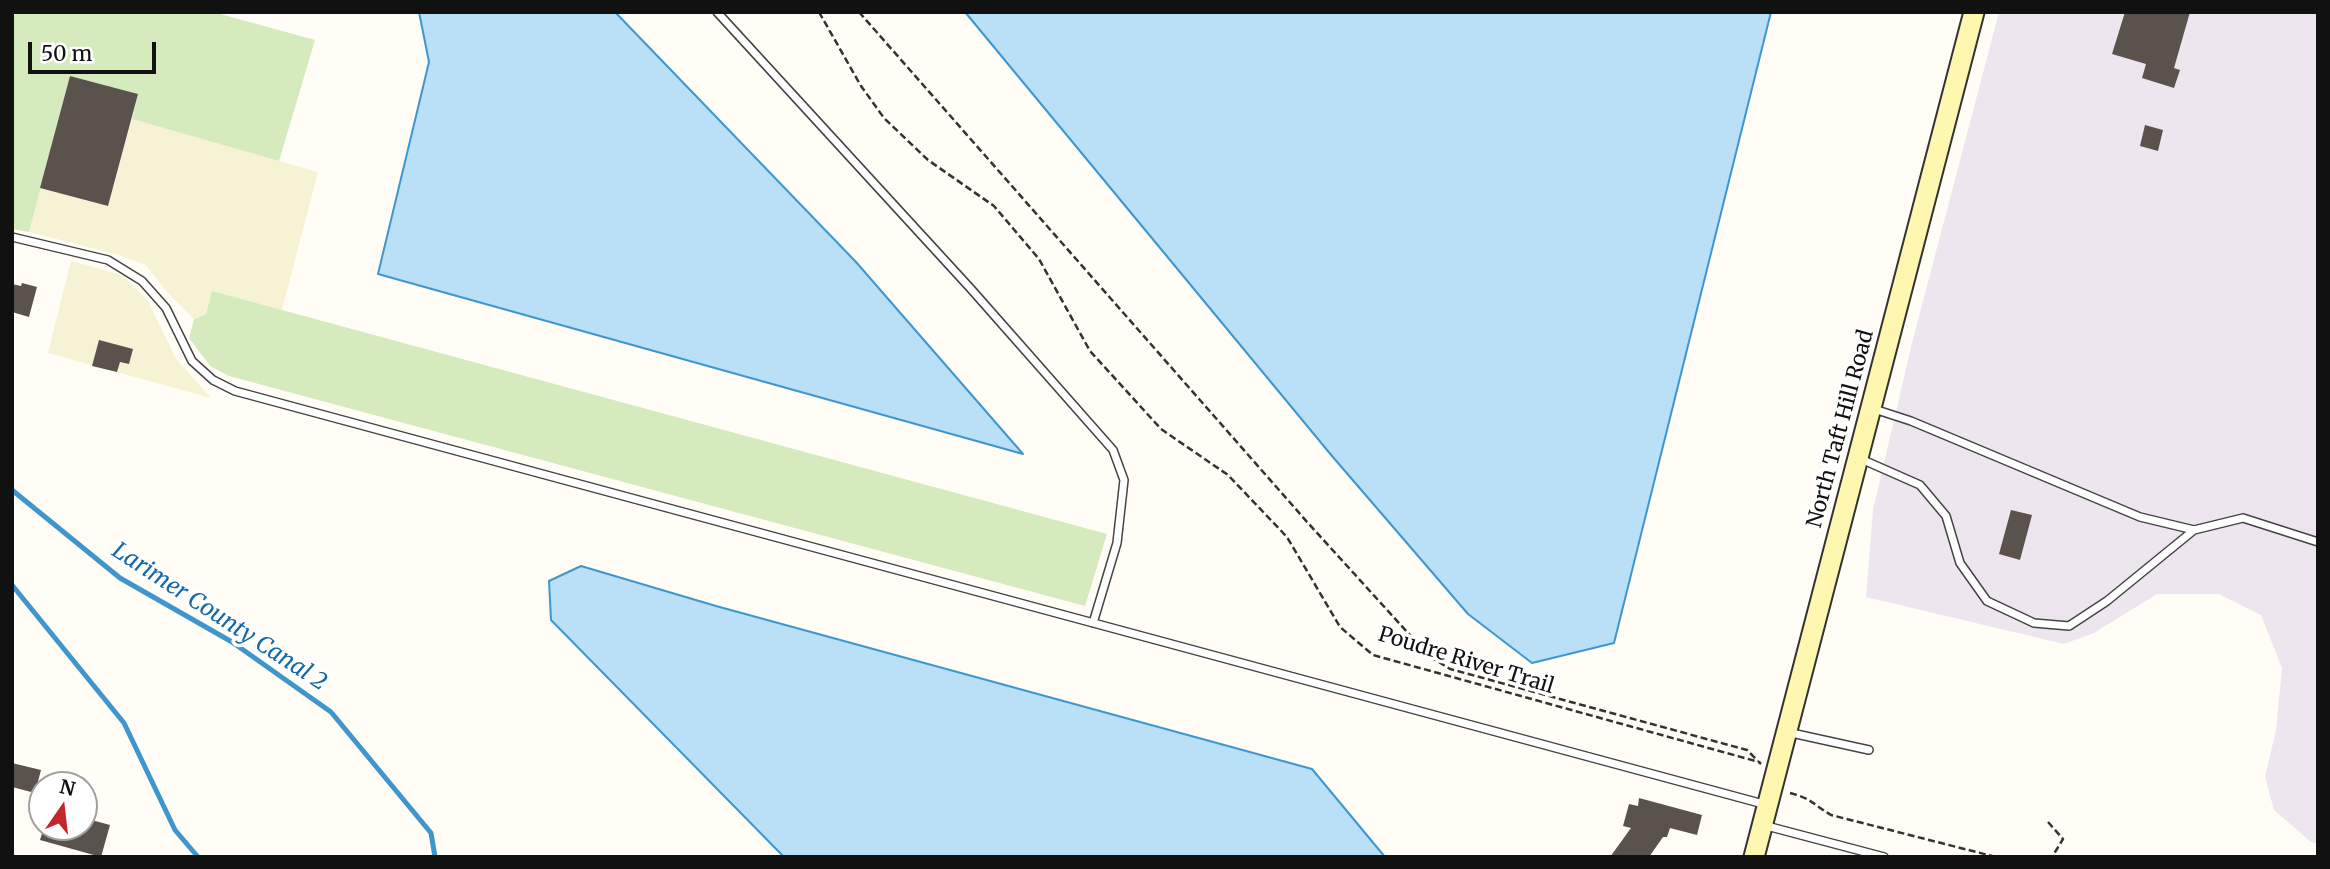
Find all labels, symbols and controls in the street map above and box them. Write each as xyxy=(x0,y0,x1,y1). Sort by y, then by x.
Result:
scale bar xyxy=(32,28,159,72)
text: 50 m xyxy=(41,40,92,67)
street label: North Taft Hill Road xyxy=(1802,327,1880,531)
water label: Larimer County Canal 2 xyxy=(107,537,331,697)
street label: Poudre River Trail xyxy=(1375,622,1557,700)
north arrow xyxy=(28,771,98,841)
text: N xyxy=(57,774,78,801)

